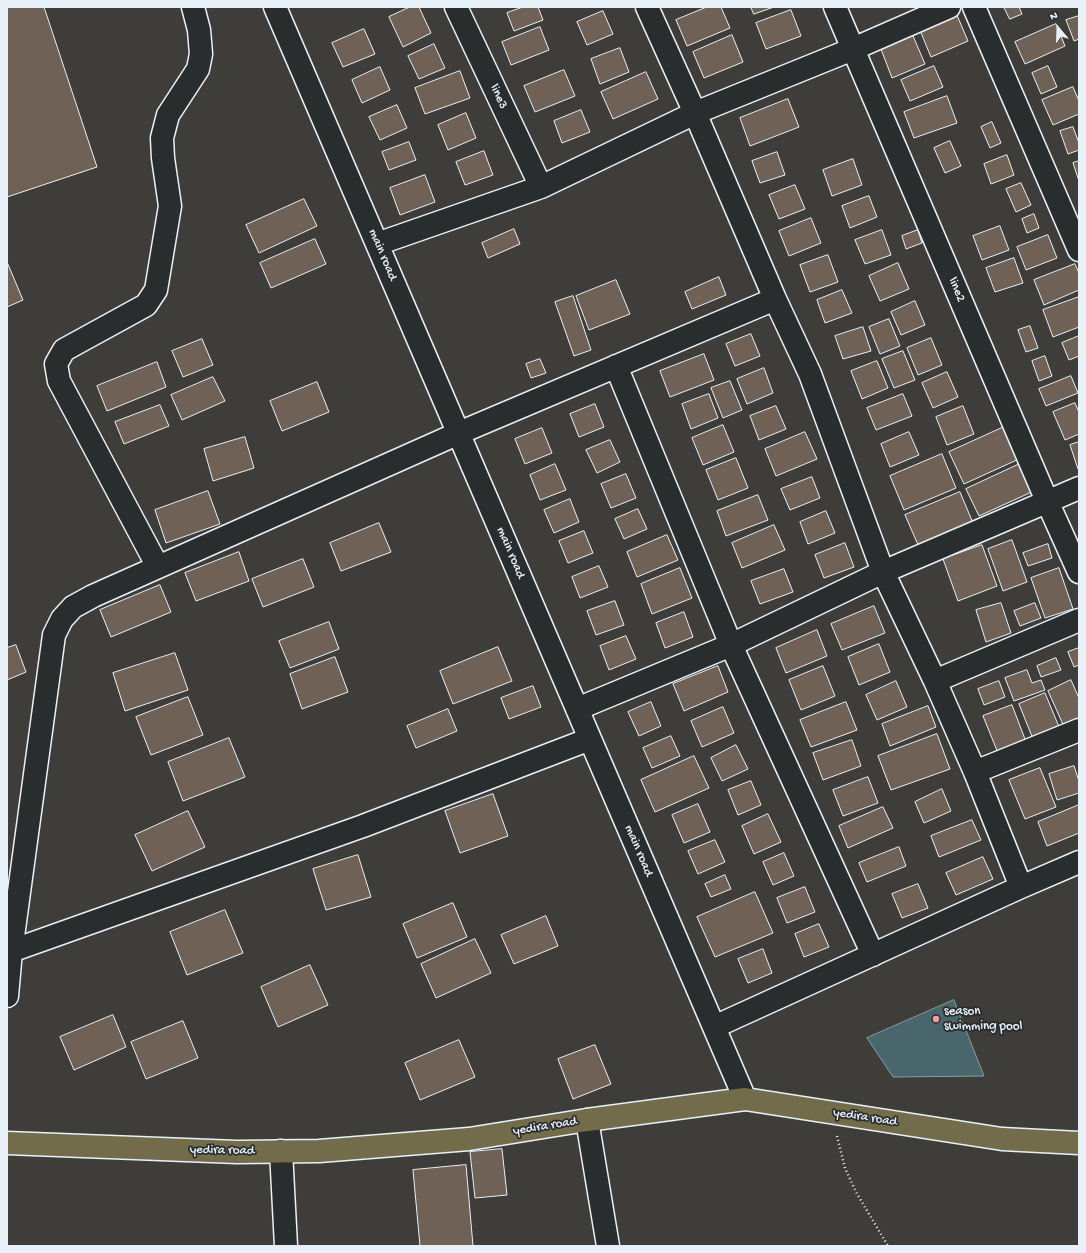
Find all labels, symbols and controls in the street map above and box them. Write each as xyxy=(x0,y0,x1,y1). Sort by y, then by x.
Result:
north arrow xyxy=(1038,8,1078,48)
text: N xyxy=(1049,10,1059,23)
street label: line3 xyxy=(486,82,510,112)
street label: main road xyxy=(364,227,400,283)
street label: line2 xyxy=(944,275,968,305)
street label: main road xyxy=(492,525,528,581)
street label: main road xyxy=(620,823,656,879)
place label: season swimming pool xyxy=(944,1004,1022,1035)
marker: season swimming pool xyxy=(931,1014,941,1024)
street label: yedira road xyxy=(832,1105,898,1131)
street label: yedira road xyxy=(512,1114,578,1140)
street label: yedira road xyxy=(190,1143,254,1159)

